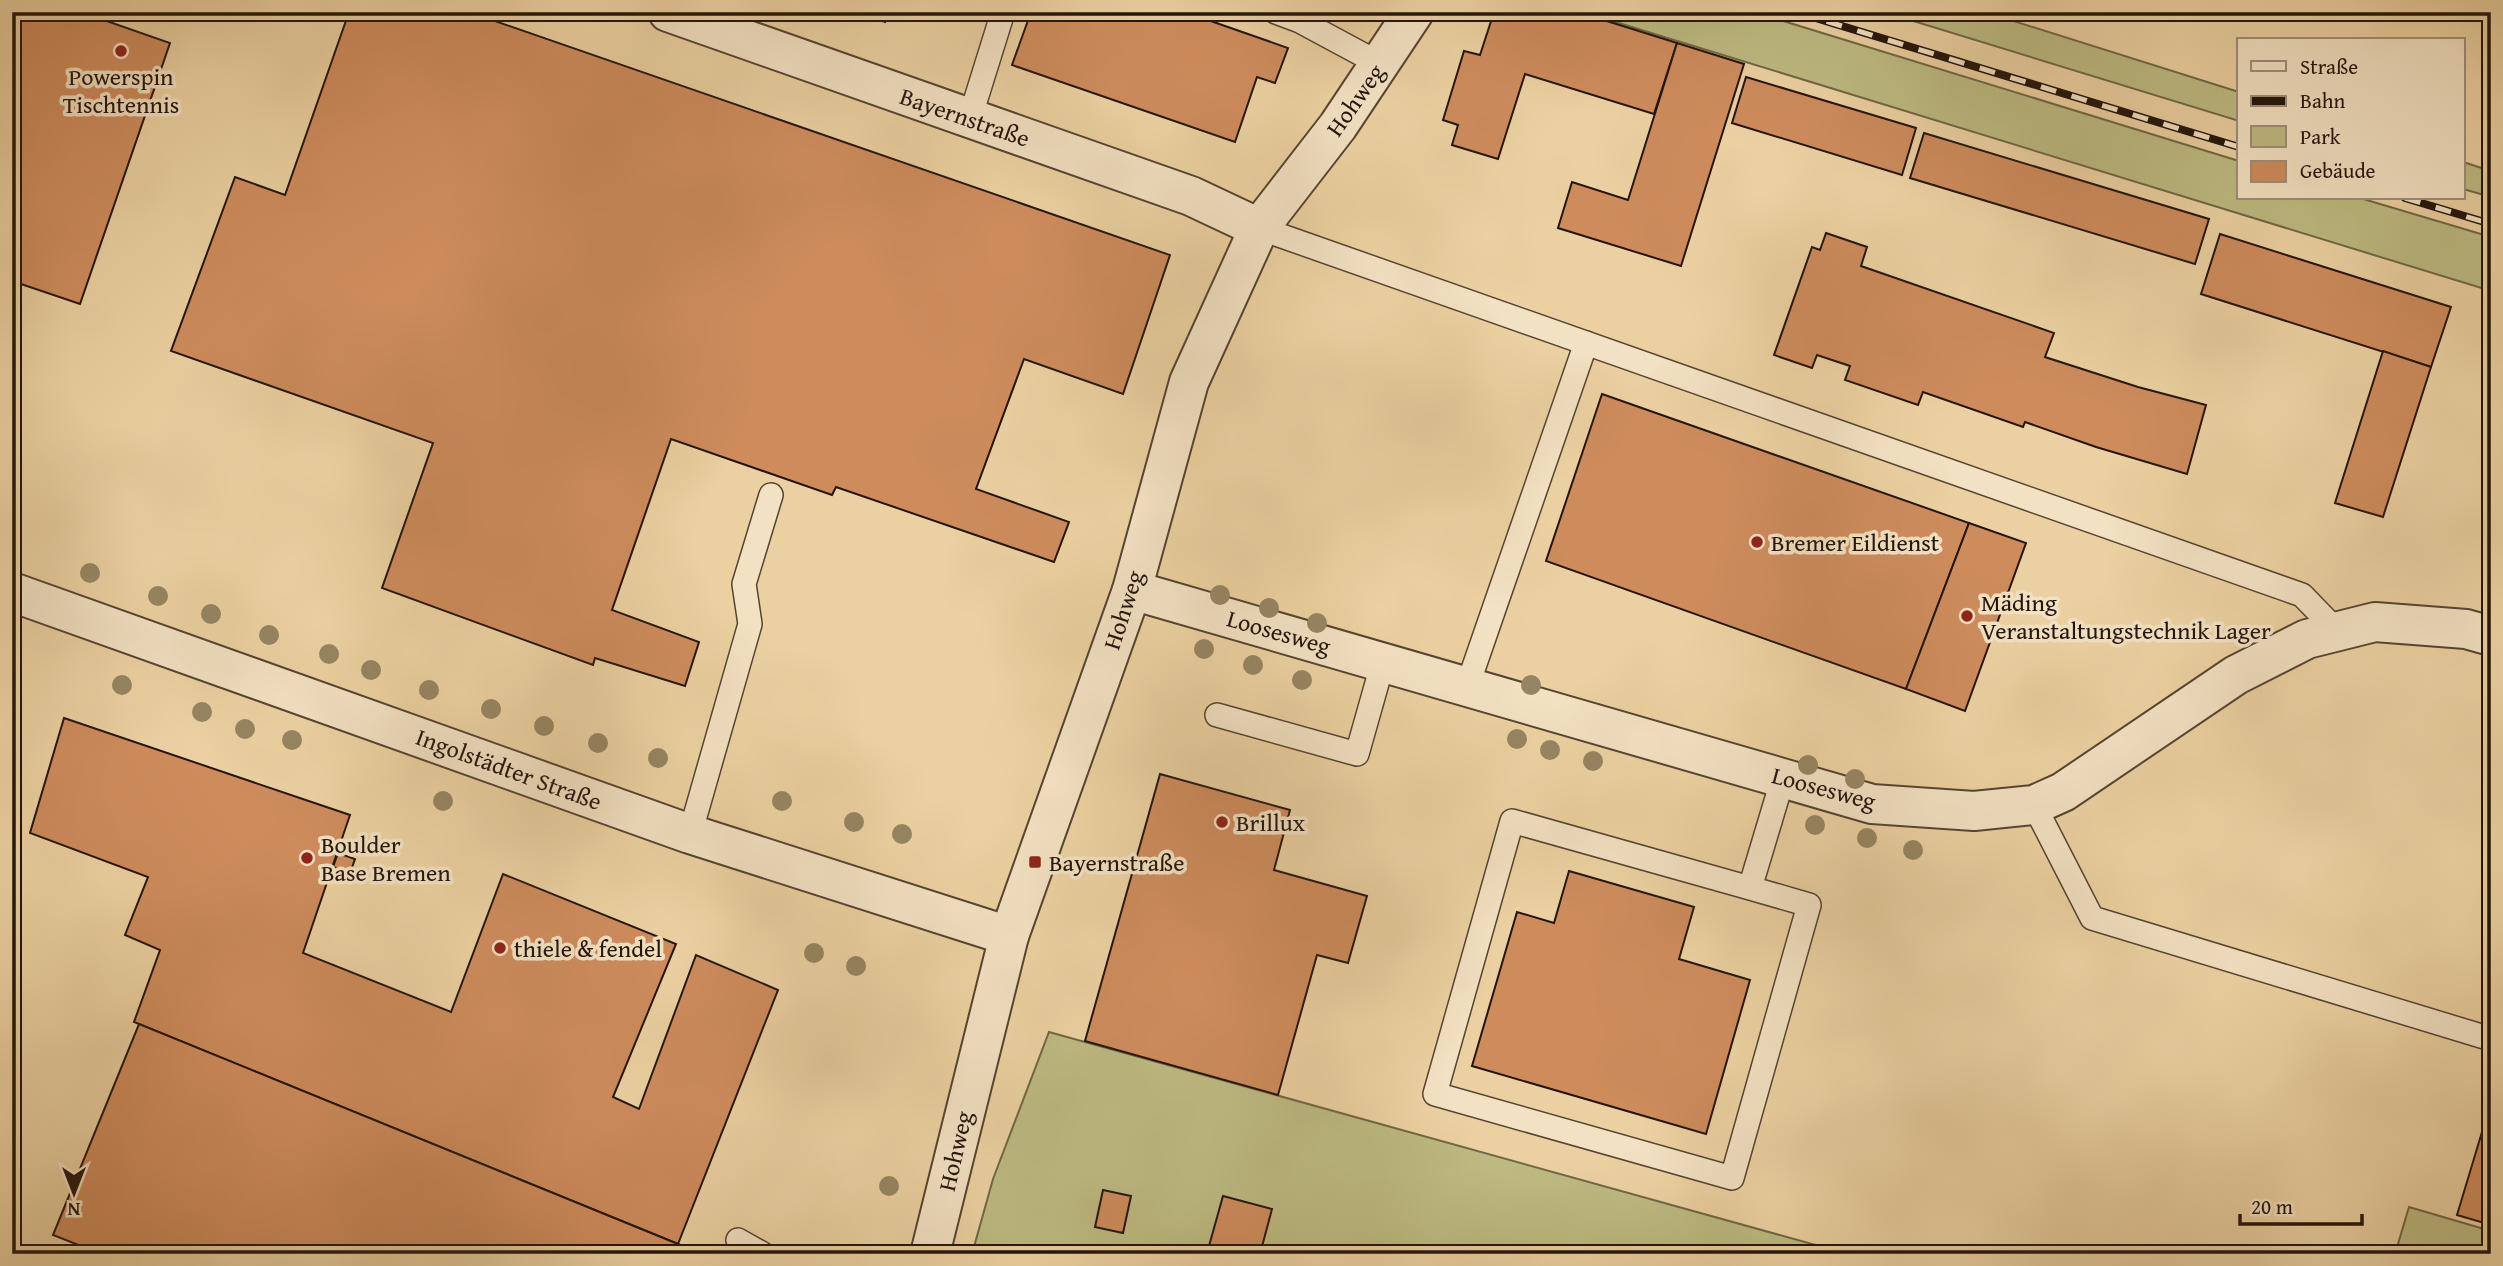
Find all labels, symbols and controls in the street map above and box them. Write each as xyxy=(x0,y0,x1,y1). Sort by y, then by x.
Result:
legend xyxy=(2237,38,2464,200)
marker: Powerspin Tischtennis xyxy=(113,43,129,59)
text: Straße xyxy=(2300,51,2358,82)
street label: Hohweg xyxy=(1317,57,1393,143)
place label: Powerspin Tischtennis xyxy=(63,59,179,122)
street label: Bayernstraße xyxy=(895,78,1035,156)
text: Bahn xyxy=(2300,85,2346,116)
text: Park xyxy=(2300,121,2341,152)
text: Gebäude xyxy=(2300,155,2376,186)
place label: Bremer Eildienst xyxy=(1771,525,1940,560)
marker: Bremer Eildienst xyxy=(1749,534,1765,550)
street label: Hohweg xyxy=(1094,566,1152,654)
place label: Mäding Veranstaltungstechnik Lager xyxy=(1981,585,2271,648)
street label: Loosesweg xyxy=(1223,601,1335,663)
marker: Mäding Veranstaltungstechnik Lager xyxy=(1959,608,1975,624)
street label: Ingolstädter Straße xyxy=(411,719,607,819)
street label: Loosesweg xyxy=(1768,757,1880,819)
place label: Brillux xyxy=(1236,805,1306,840)
marker: Brillux xyxy=(1214,814,1230,830)
place label: Boulder Base Bremen xyxy=(321,827,451,890)
place label: Bayernstraße xyxy=(1049,845,1184,880)
marker: Boulder Base Bremen xyxy=(299,850,315,866)
marker: Bayernstraße xyxy=(1027,854,1043,870)
place label: thiele & fendel xyxy=(514,931,662,966)
marker: thiele & fendel xyxy=(492,940,508,956)
street label: Hohweg xyxy=(929,1107,981,1195)
north arrow xyxy=(38,1158,108,1228)
scale bar xyxy=(2240,1182,2363,1226)
text: 20 m xyxy=(2251,1191,2293,1222)
text: N xyxy=(67,1196,80,1224)

